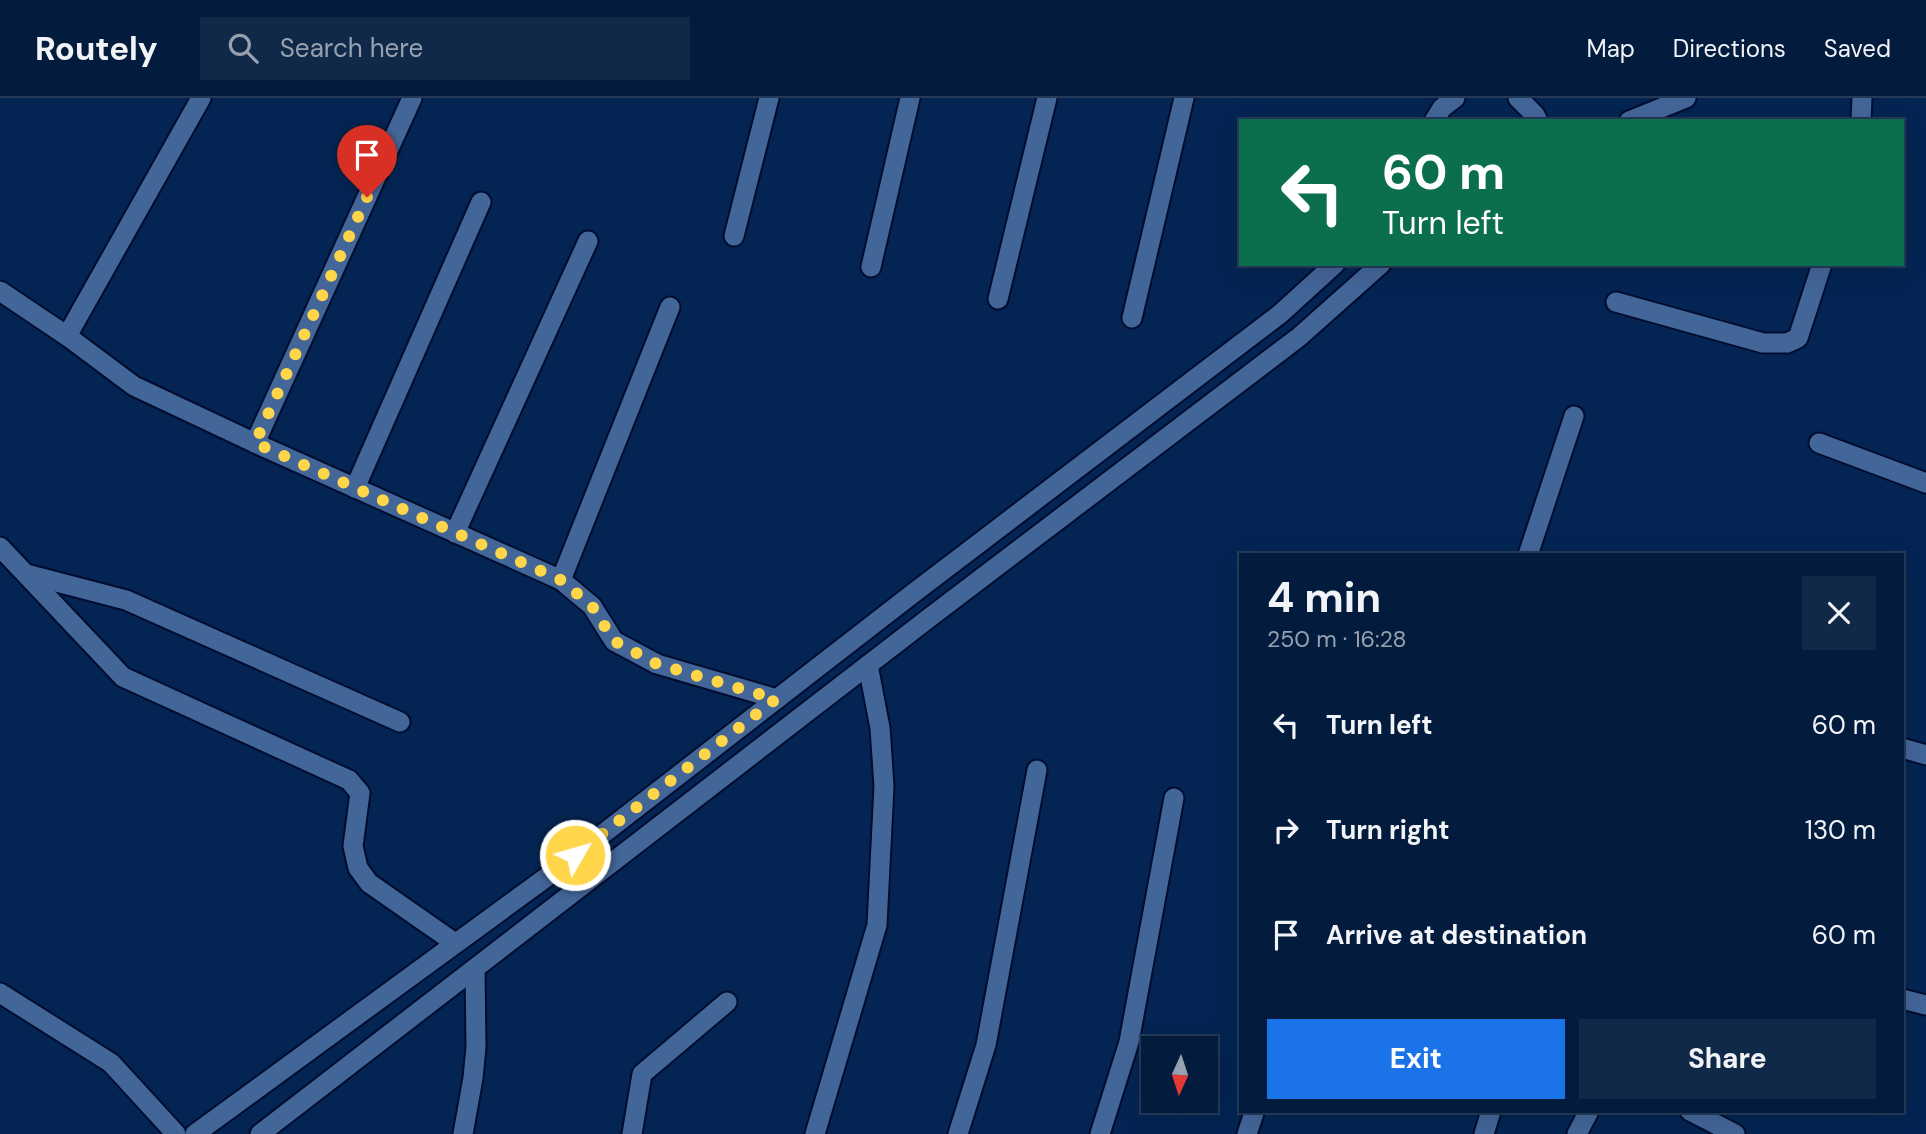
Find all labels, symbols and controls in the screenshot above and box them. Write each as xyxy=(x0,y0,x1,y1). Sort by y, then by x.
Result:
search box xyxy=(200,17,690,80)
text: Routely xyxy=(35,27,158,70)
icon: search xyxy=(224,29,262,67)
text: Search here xyxy=(280,31,423,65)
text: Map xyxy=(1587,33,1635,64)
text: Directions xyxy=(1673,33,1786,64)
text: Saved xyxy=(1824,33,1891,64)
pin xyxy=(337,125,397,197)
icon: arrive xyxy=(348,136,386,174)
text: 60 m xyxy=(1382,140,1505,204)
icon: left xyxy=(1267,147,1358,238)
text: Turn left xyxy=(1382,202,1504,244)
text: 4 min xyxy=(1267,570,1381,625)
button: close xyxy=(1802,576,1876,650)
text: 250 m · 16:28 xyxy=(1267,624,1407,654)
icon: left xyxy=(1267,706,1305,744)
text: Turn left xyxy=(1326,708,1433,742)
text: 60 m xyxy=(1812,708,1876,742)
icon: right xyxy=(1267,811,1305,849)
text: Turn right xyxy=(1326,813,1450,847)
text: 130 m xyxy=(1805,813,1876,847)
position arrow xyxy=(538,818,612,892)
icon: arrive xyxy=(1267,916,1305,954)
text: Arrive at destination xyxy=(1326,918,1587,952)
text: 60 m xyxy=(1812,918,1876,952)
button: Exit xyxy=(1267,1019,1565,1099)
button: Share xyxy=(1579,1019,1876,1099)
north arrow xyxy=(1141,1036,1218,1113)
map controls xyxy=(1141,1036,1218,1113)

